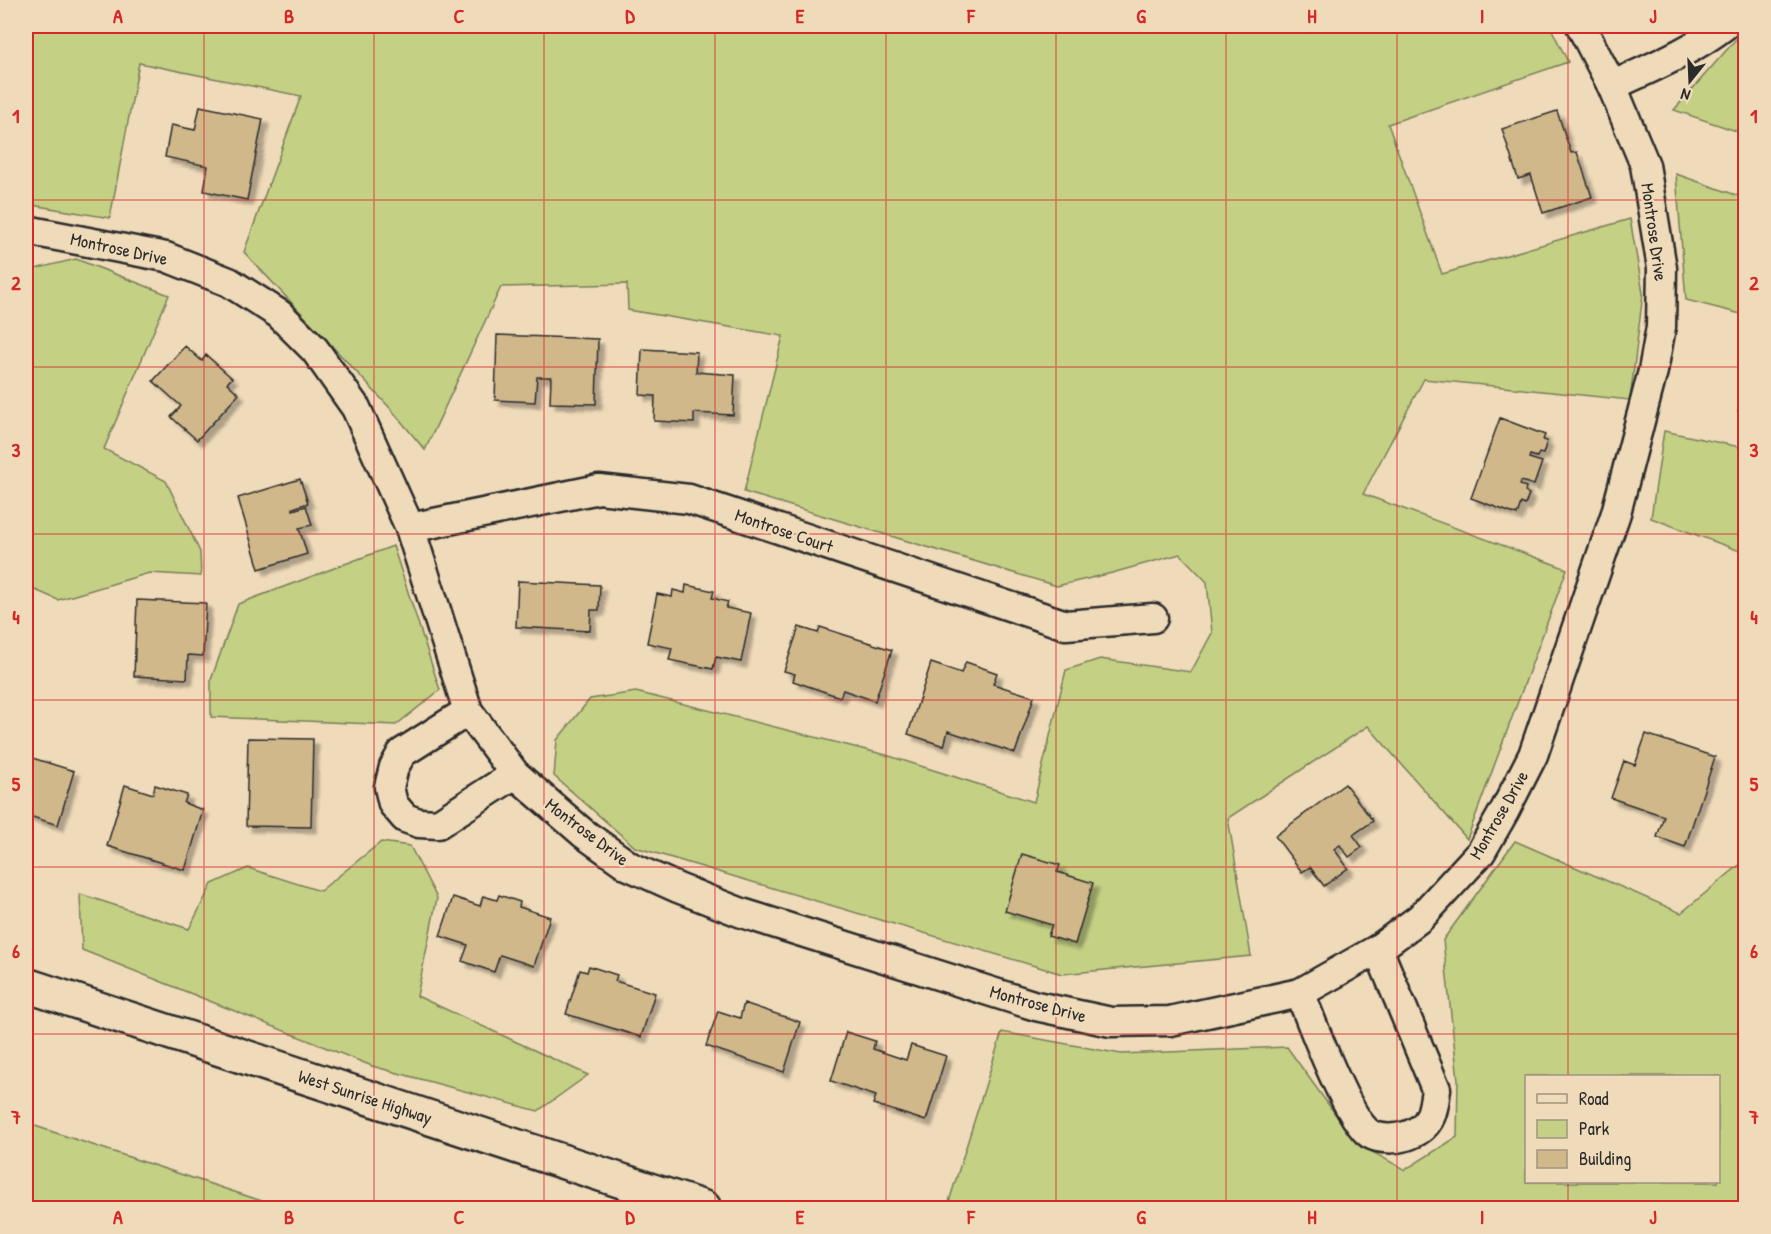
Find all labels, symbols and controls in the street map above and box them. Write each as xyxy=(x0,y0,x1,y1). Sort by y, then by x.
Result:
text: A xyxy=(113,2,123,29)
text: B xyxy=(284,2,294,29)
text: C xyxy=(454,2,465,29)
text: D xyxy=(625,2,635,29)
text: E xyxy=(796,2,805,29)
text: F xyxy=(966,2,976,29)
text: G xyxy=(1136,2,1146,29)
text: H xyxy=(1307,2,1317,29)
text: I xyxy=(1480,2,1484,29)
text: J xyxy=(1649,2,1657,29)
north arrow xyxy=(1660,51,1720,111)
text: N xyxy=(1677,83,1693,107)
text: 1 xyxy=(12,102,20,129)
text: 1 xyxy=(1750,102,1758,129)
street label: Montrose Drive xyxy=(1635,181,1674,282)
street label: Montrose Drive xyxy=(68,226,170,271)
text: 2 xyxy=(11,269,21,296)
text: 2 xyxy=(1749,269,1759,296)
text: 3 xyxy=(12,436,21,463)
text: 3 xyxy=(1750,436,1759,463)
street label: Montrose Court xyxy=(732,502,837,559)
text: 4 xyxy=(12,603,20,630)
text: 4 xyxy=(1750,603,1758,630)
street label: Montrose Drive xyxy=(1463,766,1534,864)
text: 5 xyxy=(12,770,21,797)
text: 5 xyxy=(1750,770,1759,797)
street label: Montrose Drive xyxy=(540,792,634,871)
text: 6 xyxy=(12,937,20,964)
text: 6 xyxy=(1750,937,1758,964)
street label: Montrose Drive xyxy=(987,979,1089,1028)
street label: West Sunrise Highway xyxy=(295,1063,436,1130)
legend xyxy=(1525,1075,1720,1183)
text: Road xyxy=(1579,1086,1609,1111)
text: 7 xyxy=(10,1103,21,1130)
text: 7 xyxy=(1748,1103,1759,1130)
text: Park xyxy=(1579,1116,1610,1141)
text: Building xyxy=(1579,1146,1631,1171)
text: A xyxy=(113,1203,123,1230)
text: B xyxy=(284,1203,294,1230)
text: C xyxy=(454,1203,465,1230)
text: D xyxy=(625,1203,635,1230)
text: E xyxy=(796,1203,805,1230)
text: F xyxy=(966,1203,976,1230)
text: G xyxy=(1136,1203,1146,1230)
text: H xyxy=(1307,1203,1317,1230)
text: I xyxy=(1480,1203,1484,1230)
text: J xyxy=(1649,1203,1657,1230)

